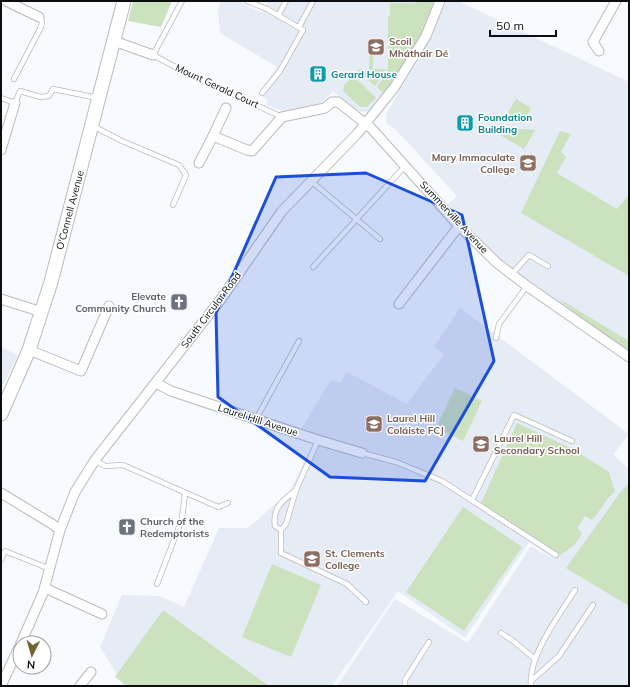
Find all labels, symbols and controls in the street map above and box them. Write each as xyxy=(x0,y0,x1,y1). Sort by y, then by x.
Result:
scale bar xyxy=(490,12,556,38)
text: 50 m xyxy=(496,18,524,33)
place label: Scoil Mháthair Dé xyxy=(389,35,449,60)
school or university icon: Scoil Mháthair Dé xyxy=(366,37,386,57)
street label: Mount Gerald Court xyxy=(173,61,261,111)
building icon: Gerard House xyxy=(308,64,328,84)
place label: Gerard House xyxy=(331,68,397,81)
place label: Foundation Building xyxy=(478,111,532,136)
building icon: Foundation Building xyxy=(455,113,475,133)
place label: Mary Immaculate College xyxy=(432,151,516,176)
school or university icon: Mary Immaculate College xyxy=(518,153,538,173)
street label: O'Connell Avenue xyxy=(53,169,87,251)
street label: Summerville Avenue xyxy=(417,178,491,256)
street label: South Circular Road xyxy=(178,269,244,351)
place label: Elevate Community Church xyxy=(75,290,167,315)
church icon: Elevate Community Church xyxy=(169,292,189,312)
street label: Laurel Hill Avenue xyxy=(216,401,300,439)
place label: Laurel Hill Coláiste FCJ xyxy=(387,412,444,437)
school or university icon: Laurel Hill Coláiste FCJ xyxy=(364,414,384,434)
place label: Laurel Hill Secondary School xyxy=(494,432,580,457)
school or university icon: Laurel Hill Secondary School xyxy=(471,434,491,454)
place label: Church of the Redemptorists xyxy=(140,515,209,540)
church icon: Church of the Redemptorists xyxy=(117,517,137,537)
place label: St. Clements College xyxy=(325,547,385,572)
school or university icon: St. Clements College xyxy=(302,549,322,569)
north arrow xyxy=(12,635,52,675)
text: N xyxy=(26,658,36,672)

